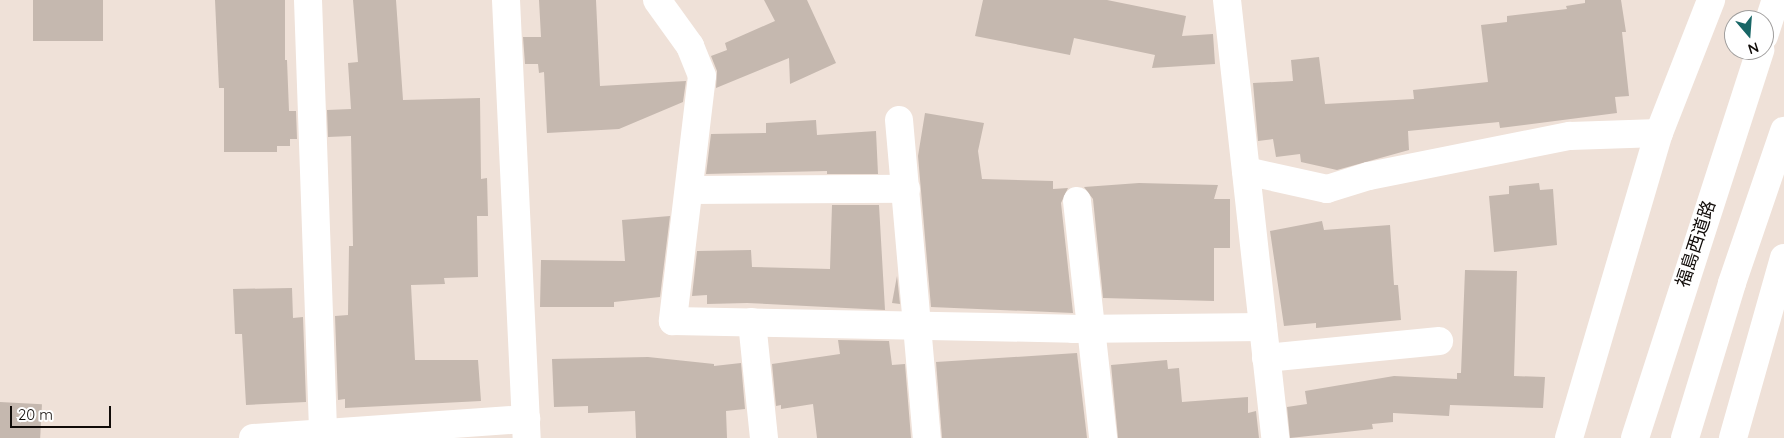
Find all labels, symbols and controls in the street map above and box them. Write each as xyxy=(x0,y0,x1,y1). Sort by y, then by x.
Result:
north arrow xyxy=(1724,10,1774,60)
text: N xyxy=(1746,38,1761,58)
street label: 福島西道路 xyxy=(1672,198,1720,290)
scale bar xyxy=(12,396,114,428)
text: 20 m xyxy=(18,405,53,424)

